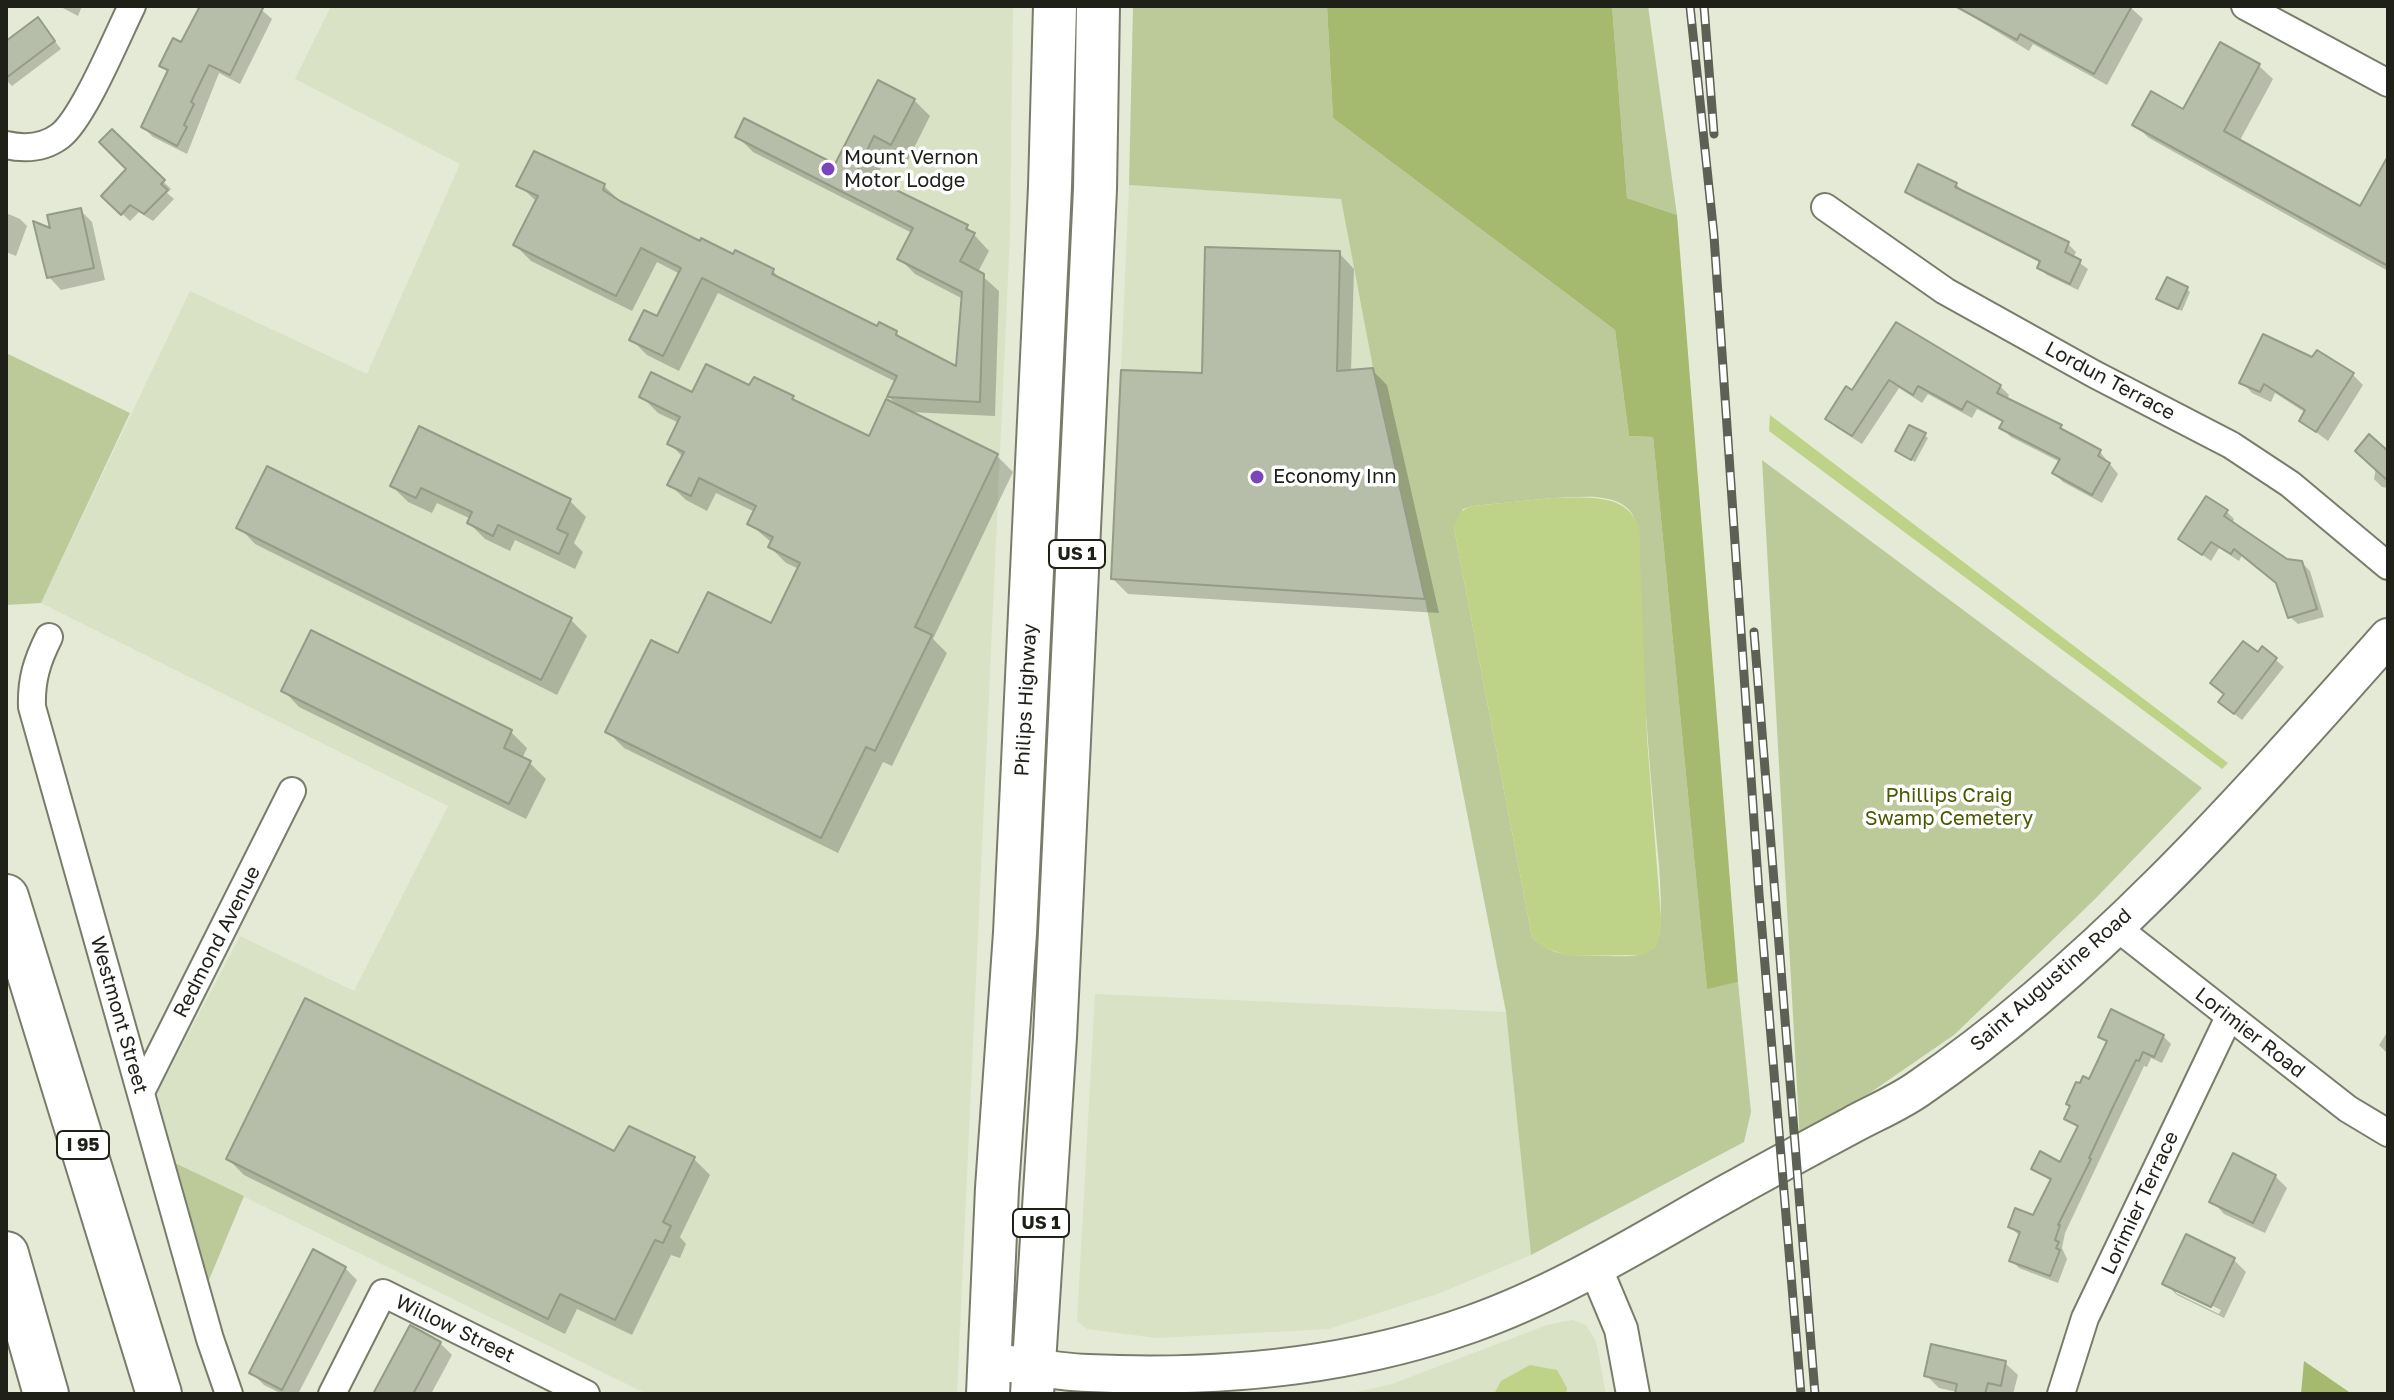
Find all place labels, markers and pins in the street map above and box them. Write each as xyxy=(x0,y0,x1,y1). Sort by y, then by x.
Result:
place label: Mount Vernon Motor Lodge xyxy=(844,146,979,193)
marker: Mount Vernon Motor Lodge xyxy=(819,160,837,178)
place label: Economy Inn xyxy=(1273,465,1397,489)
marker: Economy Inn xyxy=(1248,468,1266,486)

